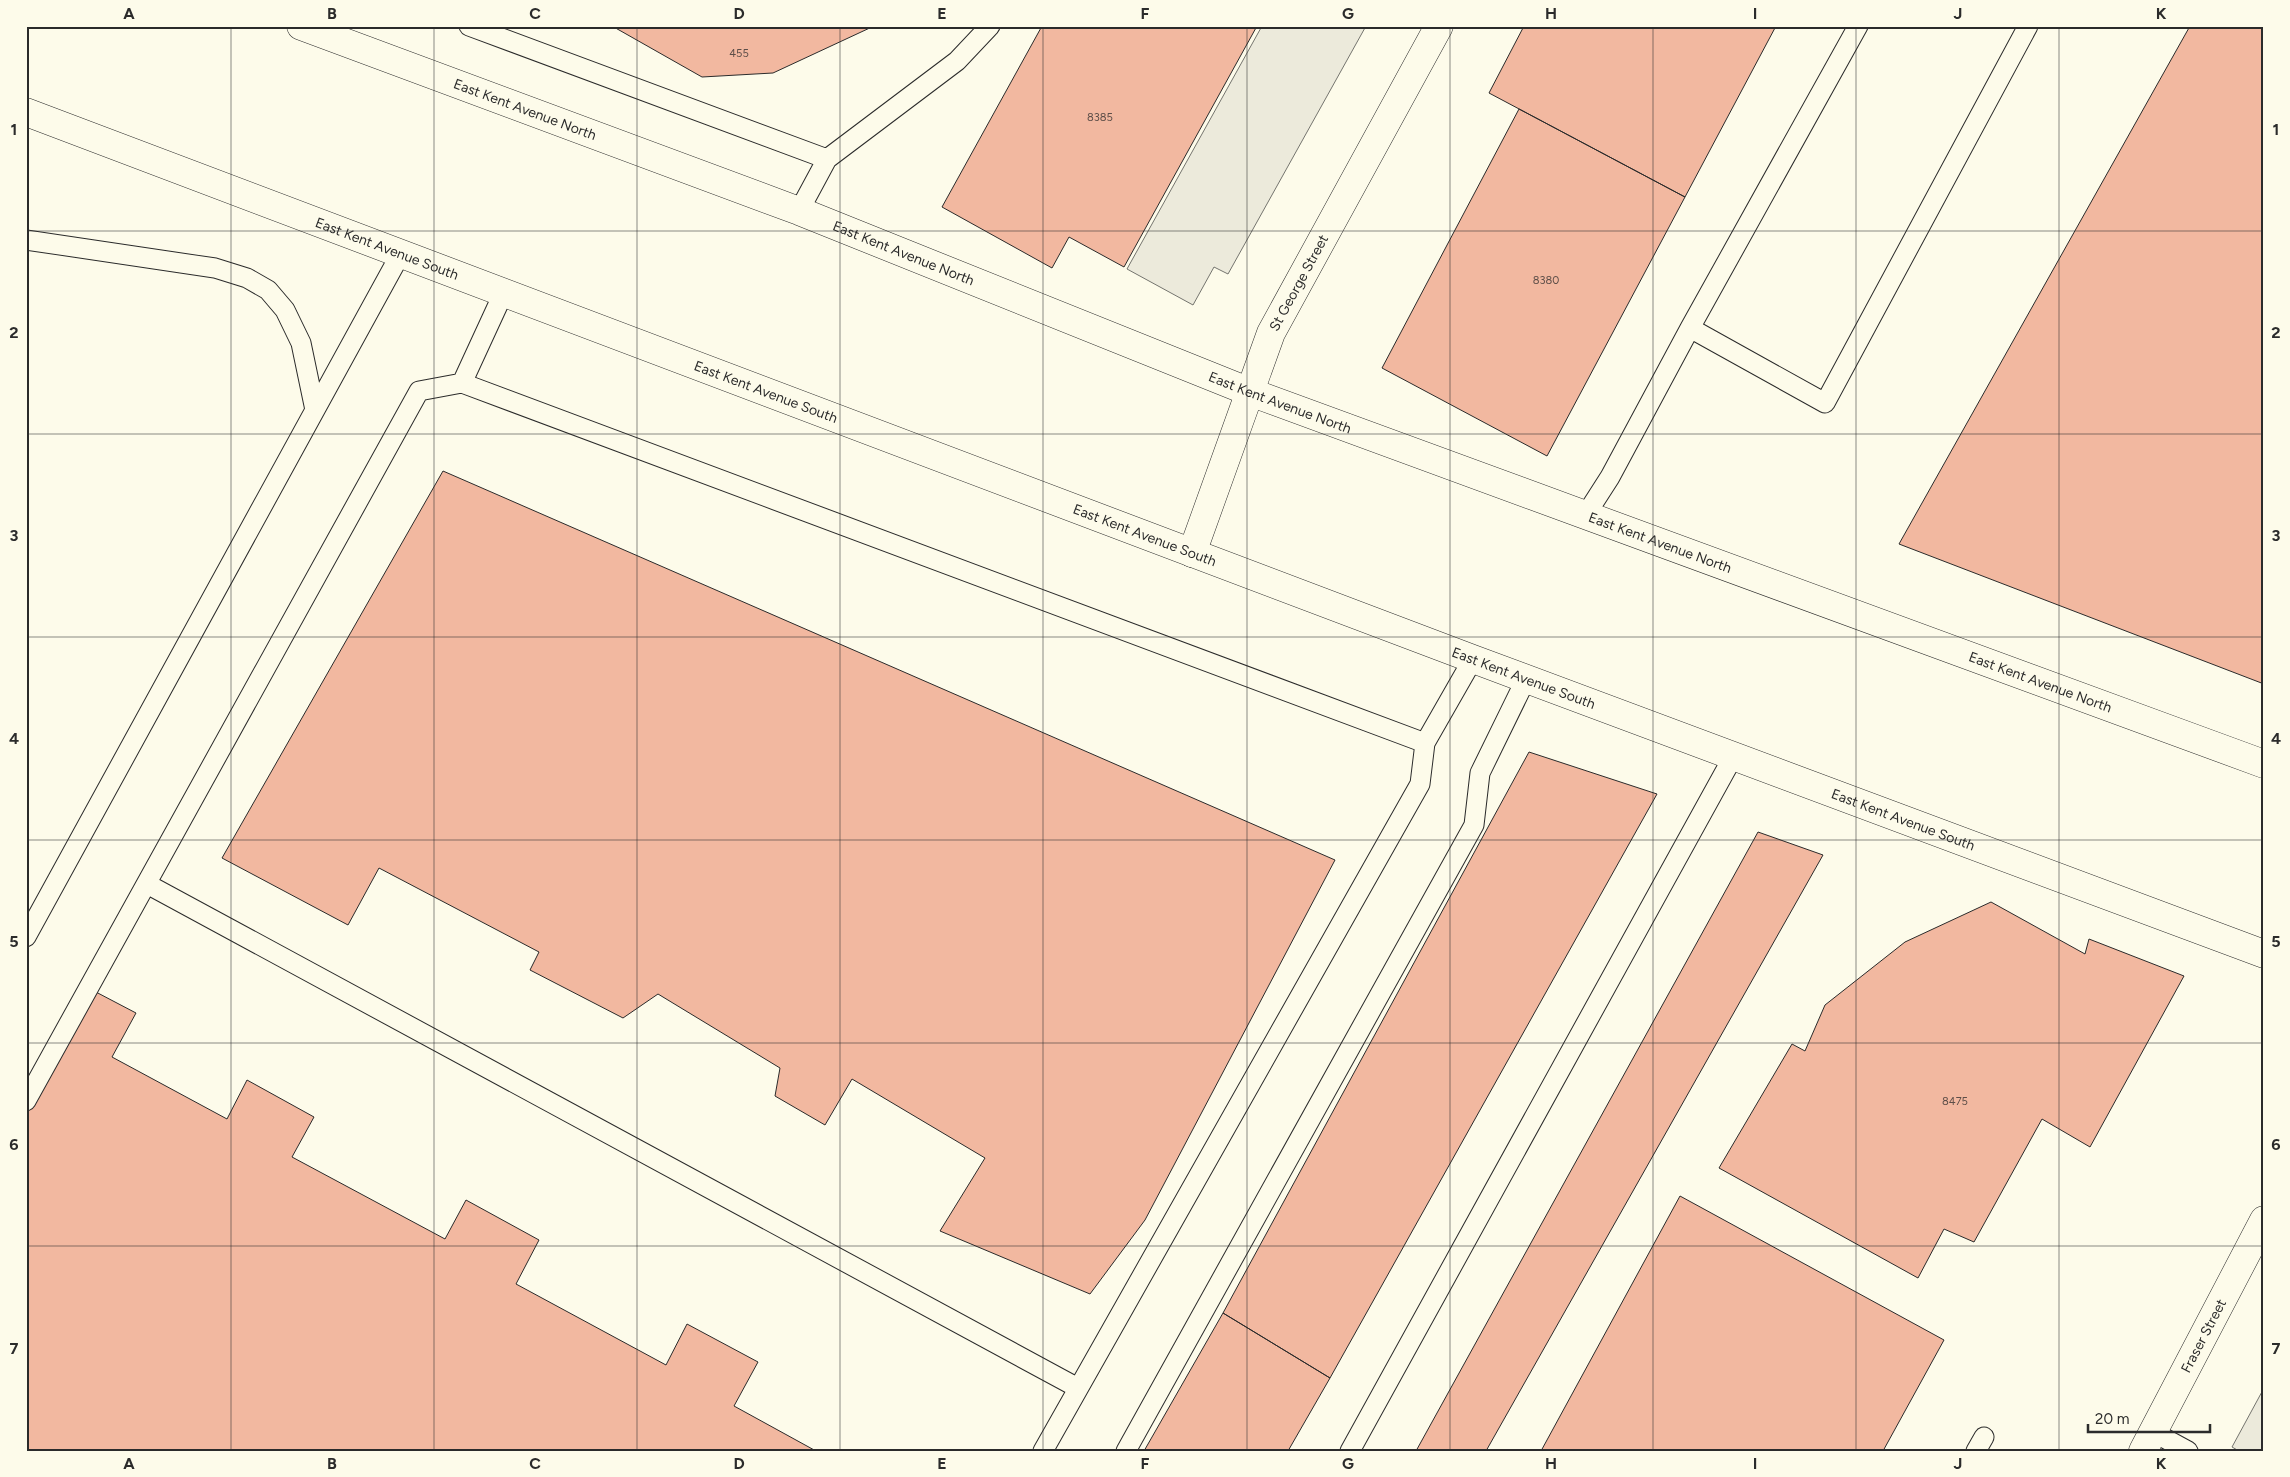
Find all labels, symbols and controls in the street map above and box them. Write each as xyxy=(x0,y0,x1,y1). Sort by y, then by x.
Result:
text: A xyxy=(123,4,135,23)
text: B xyxy=(327,4,337,23)
text: C xyxy=(529,4,541,23)
text: D xyxy=(733,4,745,23)
text: E xyxy=(937,4,947,23)
text: F xyxy=(1141,4,1150,23)
text: G xyxy=(1342,4,1354,23)
text: H xyxy=(1545,4,1557,23)
text: I xyxy=(1753,4,1757,23)
text: J xyxy=(1954,4,1962,23)
text: K xyxy=(2156,4,2167,23)
house number: 455 xyxy=(729,47,749,60)
street label: East Kent Avenue North xyxy=(451,75,599,144)
house number: 8385 xyxy=(1087,111,1113,124)
text: 1 xyxy=(11,120,17,139)
text: 1 xyxy=(2273,120,2279,139)
street label: East Kent Avenue South xyxy=(313,214,461,283)
street label: East Kent Avenue North xyxy=(830,217,977,289)
street label: St George Street xyxy=(1265,232,1332,334)
house number: 8380 xyxy=(1533,274,1559,287)
text: 2 xyxy=(9,323,19,342)
text: 2 xyxy=(2271,323,2281,342)
street label: East Kent Avenue South xyxy=(692,357,840,427)
street label: East Kent Avenue North xyxy=(1206,368,1354,437)
street label: East Kent Avenue South xyxy=(1071,500,1219,570)
street label: East Kent Avenue North xyxy=(1586,508,1734,576)
text: 3 xyxy=(10,526,19,545)
text: 3 xyxy=(2272,526,2281,545)
street label: East Kent Avenue South xyxy=(1450,643,1598,712)
street label: East Kent Avenue North xyxy=(1966,648,2114,716)
text: 4 xyxy=(9,729,19,748)
text: 4 xyxy=(2271,729,2281,748)
street label: East Kent Avenue South xyxy=(1829,785,1977,854)
text: 5 xyxy=(9,932,19,951)
text: 5 xyxy=(2271,932,2281,951)
house number: 8475 xyxy=(1942,1095,1968,1108)
text: 6 xyxy=(9,1135,19,1154)
text: 6 xyxy=(2271,1135,2281,1154)
street label: Fraser Street xyxy=(2177,1296,2230,1376)
text: 7 xyxy=(10,1339,19,1358)
text: 7 xyxy=(2272,1339,2281,1358)
scale bar xyxy=(2088,1402,2210,1434)
text: 20 m xyxy=(2095,1410,2129,1428)
text: A xyxy=(123,1454,135,1473)
text: B xyxy=(327,1454,337,1473)
text: C xyxy=(529,1454,541,1473)
text: D xyxy=(733,1454,745,1473)
text: E xyxy=(937,1454,947,1473)
text: F xyxy=(1141,1454,1150,1473)
text: G xyxy=(1342,1454,1354,1473)
text: H xyxy=(1545,1454,1557,1473)
text: I xyxy=(1753,1454,1757,1473)
text: J xyxy=(1954,1454,1962,1473)
text: K xyxy=(2156,1454,2167,1473)

